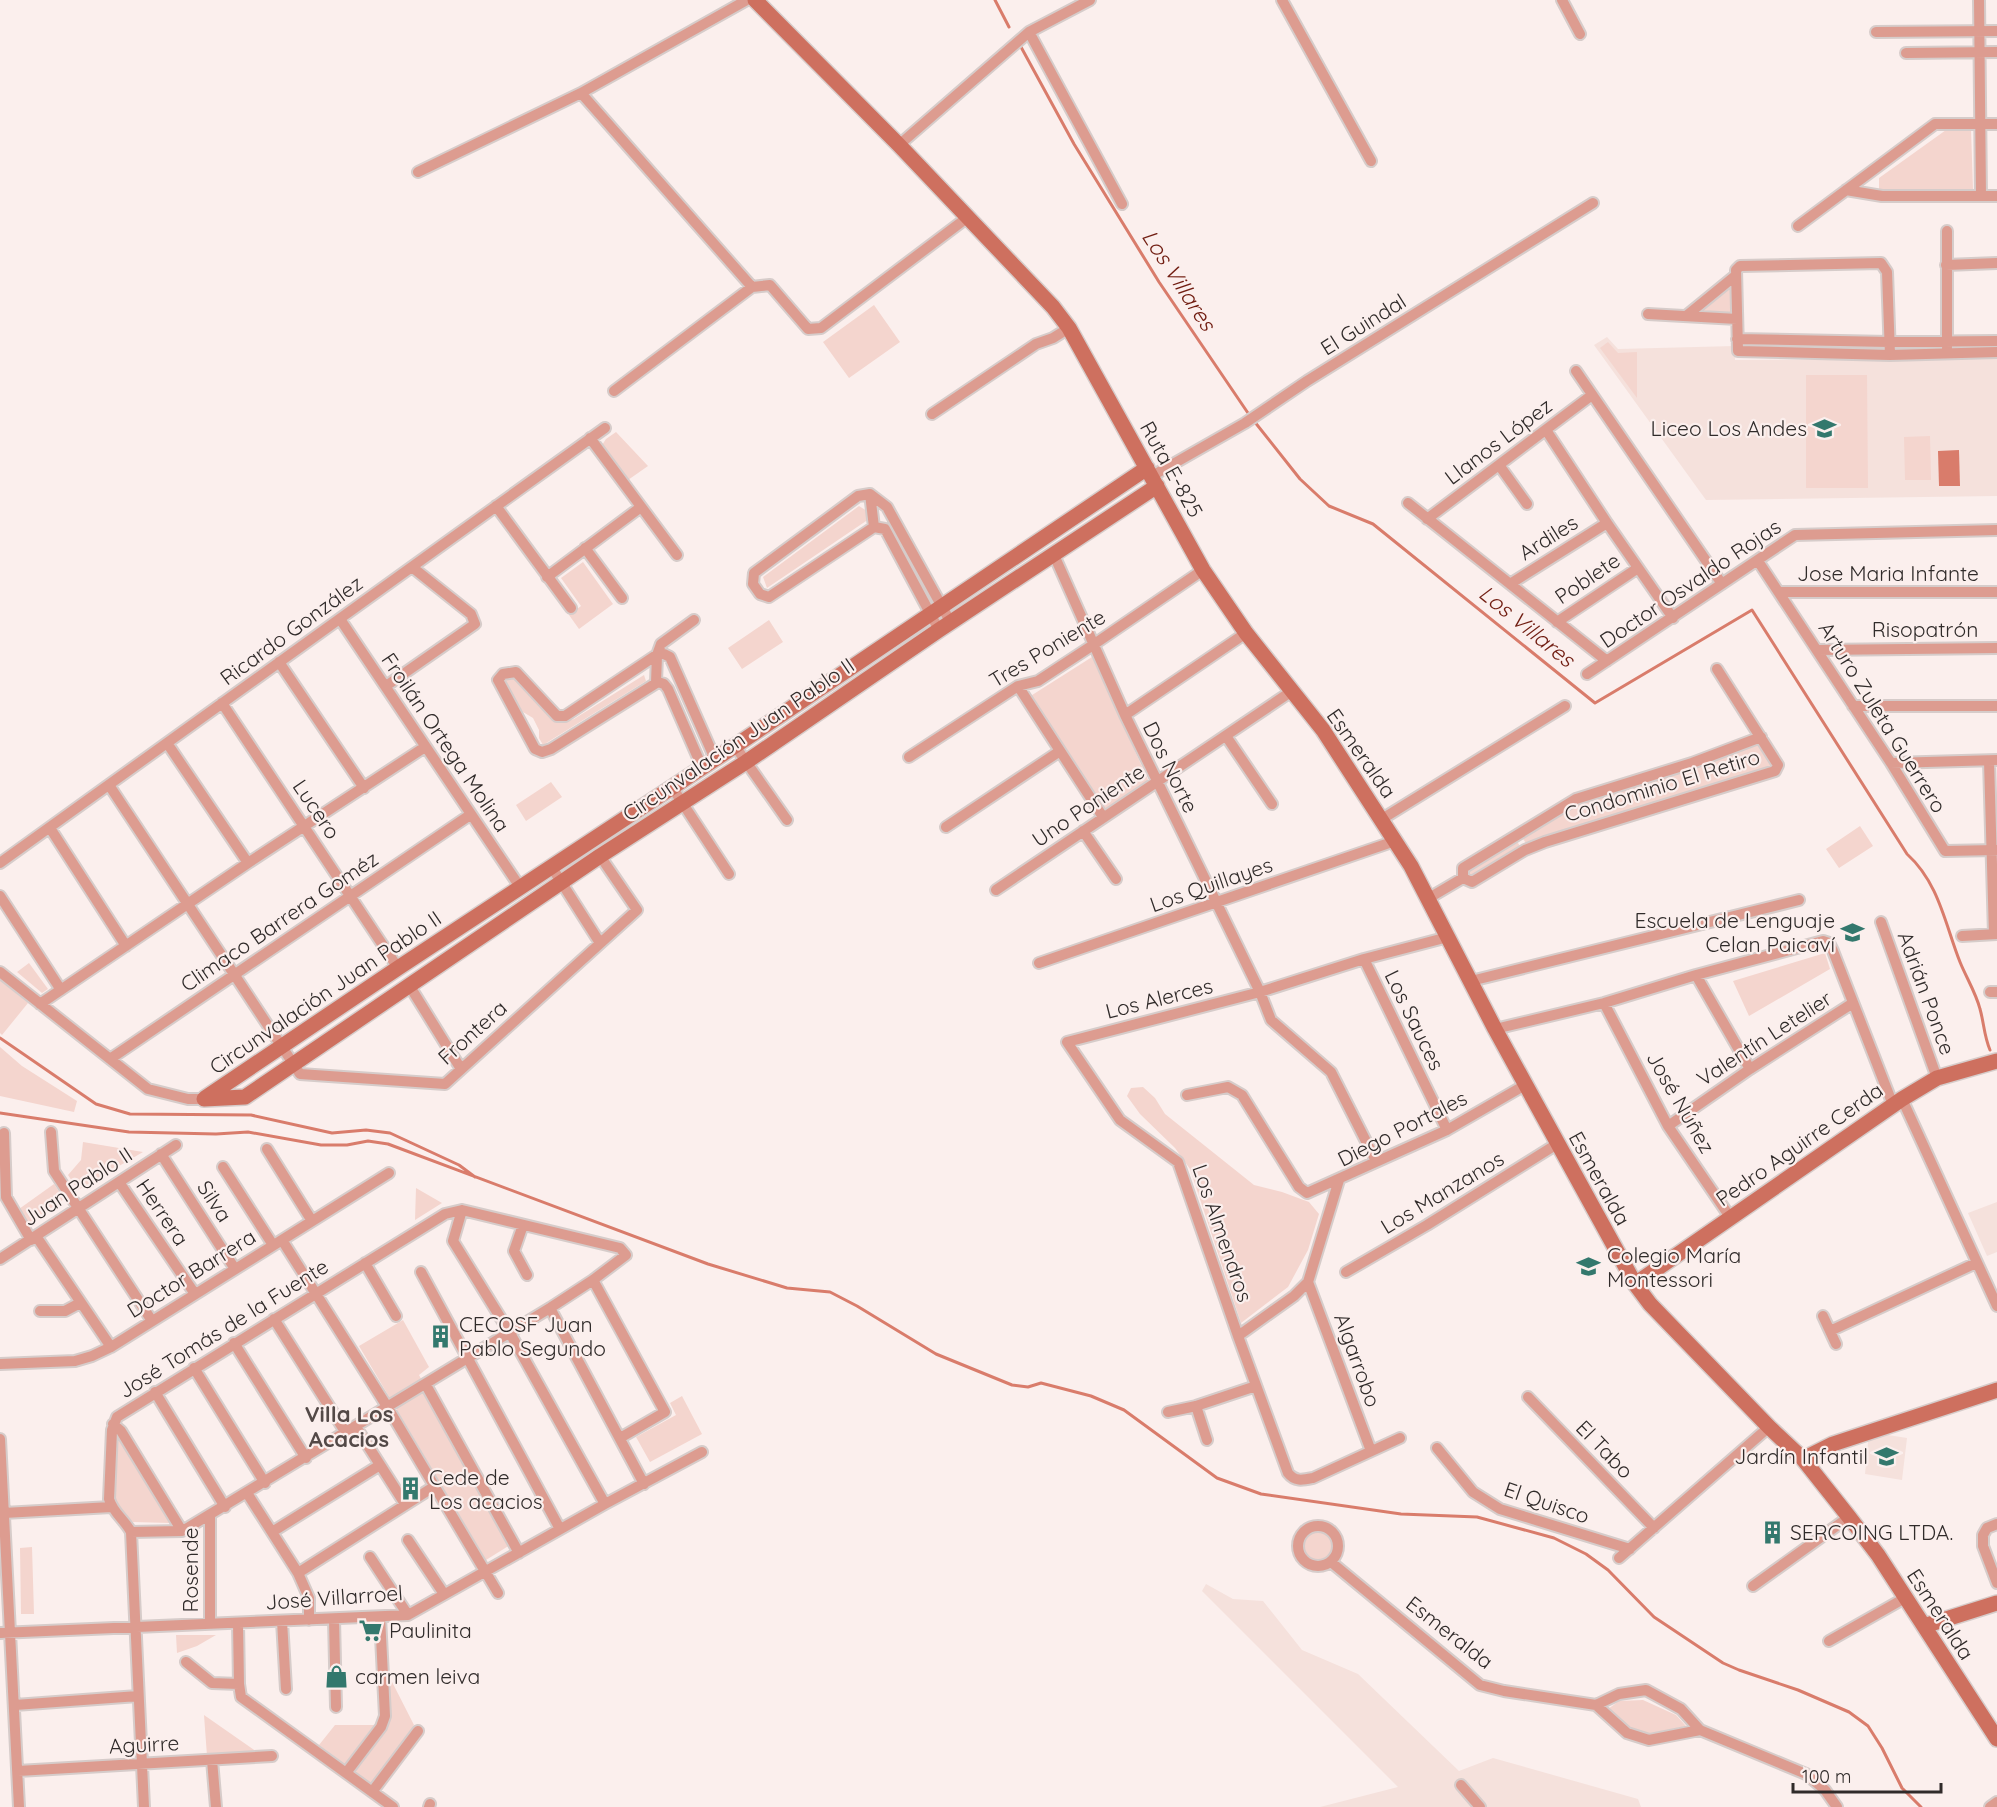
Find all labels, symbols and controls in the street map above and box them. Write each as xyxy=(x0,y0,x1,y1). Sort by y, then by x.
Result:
water label: Los Villares xyxy=(1136,224,1223,337)
street label: El Guindal xyxy=(1315,288,1411,360)
street label: Llanos López xyxy=(1439,392,1557,490)
place label: Liceo Los Andes xyxy=(1651,415,1807,441)
school or university icon: Liceo Los Andes xyxy=(1812,415,1838,441)
street label: Ruta E-825 xyxy=(1135,416,1209,522)
street label: Ardiles xyxy=(1514,509,1582,565)
street label: Doctor Osvaldo Rojas xyxy=(1595,513,1785,653)
street label: Poblete xyxy=(1549,547,1625,609)
street label: Jose Maria Infante xyxy=(1797,560,1979,586)
street label: Ricardo González xyxy=(215,570,367,690)
water label: Los Villares xyxy=(1474,579,1582,674)
street label: Tres Poniente xyxy=(984,603,1110,693)
street label: Risopatrón xyxy=(1872,616,1978,642)
street label: Arturo Zuleta Guerrero xyxy=(1814,617,1952,817)
street label: Froilán Ortega Molina xyxy=(376,647,516,837)
street label: Circunvalación Juan Pablo II xyxy=(617,652,859,826)
street label: Esmeralda xyxy=(1322,703,1402,803)
street label: Dos Norte xyxy=(1138,717,1204,817)
street label: Condominio El Retiro xyxy=(1561,743,1763,827)
street label: Uno Poniente xyxy=(1027,758,1149,852)
street label: Lucero xyxy=(288,774,346,844)
street label: Climaco Barrera Goméz xyxy=(175,845,383,997)
street label: Los Quillayes xyxy=(1146,851,1276,917)
street label: Circunvalación Juan Pablo II xyxy=(204,905,446,1079)
place label: Escuela de Lenguaje Celan Paicaví xyxy=(1635,907,1836,957)
school or university icon: Escuela de Lenguaje Celan Paicaví xyxy=(1840,919,1866,945)
street label: Adrián Ponce xyxy=(1893,928,1961,1058)
street label: Los Sauces xyxy=(1380,966,1450,1074)
street label: Los Alerces xyxy=(1103,972,1215,1024)
street label: Valentín Letelier xyxy=(1692,985,1836,1091)
street label: Frontera xyxy=(432,994,512,1070)
street label: José Núñez xyxy=(1641,1046,1721,1158)
street label: Pedro Aguirre Cerda xyxy=(1710,1077,1888,1211)
street label: Diego Portales xyxy=(1333,1084,1471,1172)
street label: Esmeralda xyxy=(1564,1126,1636,1230)
street label: Juan Pablo II xyxy=(17,1141,137,1231)
street label: Los Manzanos xyxy=(1376,1145,1508,1239)
street label: Los Almendros xyxy=(1187,1161,1259,1305)
street label: Herrera xyxy=(131,1174,195,1250)
street label: Silva xyxy=(192,1175,238,1227)
street label: Doctor Barrera xyxy=(122,1223,260,1323)
place label: Colegio María Montessori xyxy=(1607,1242,1741,1292)
street label: José Tomás de la Fuente xyxy=(113,1253,333,1403)
school or university icon: Colegio María Montessori xyxy=(1576,1254,1602,1280)
street label: Algarrobo xyxy=(1329,1310,1387,1410)
place label: CECOSF Juan Pablo Segundo xyxy=(459,1311,606,1361)
building icon: CECOSF Juan Pablo Segundo xyxy=(428,1323,454,1349)
district label: Villa Los Acacios xyxy=(305,1400,393,1453)
street label: El Tabo xyxy=(1571,1414,1639,1484)
place label: Jardín Infantil xyxy=(1734,1443,1868,1469)
school or university icon: Jardín Infantil xyxy=(1873,1443,1899,1469)
place label: Cede de Los acacios xyxy=(429,1464,543,1514)
street label: El Quisco xyxy=(1501,1475,1593,1529)
building icon: Cede de Los acacios xyxy=(398,1476,424,1502)
building icon: SERCOING LTDA. xyxy=(1759,1519,1785,1545)
place label: SERCOING LTDA. xyxy=(1790,1519,1953,1545)
street label: Rosende xyxy=(177,1527,203,1613)
street label: Esmeralda xyxy=(1902,1564,1980,1664)
street label: José Villarroel xyxy=(264,1579,404,1615)
street label: Esmeralda xyxy=(1401,1590,1499,1674)
supermarket icon: Paulinita xyxy=(358,1617,384,1643)
place label: Paulinita xyxy=(389,1617,472,1643)
shop icon: carmen leiva xyxy=(324,1663,350,1689)
place label: carmen leiva xyxy=(355,1663,480,1689)
street label: Aguirre xyxy=(108,1729,180,1759)
scale bar xyxy=(1793,1756,1942,1794)
text: 100 m xyxy=(1802,1765,1851,1788)

